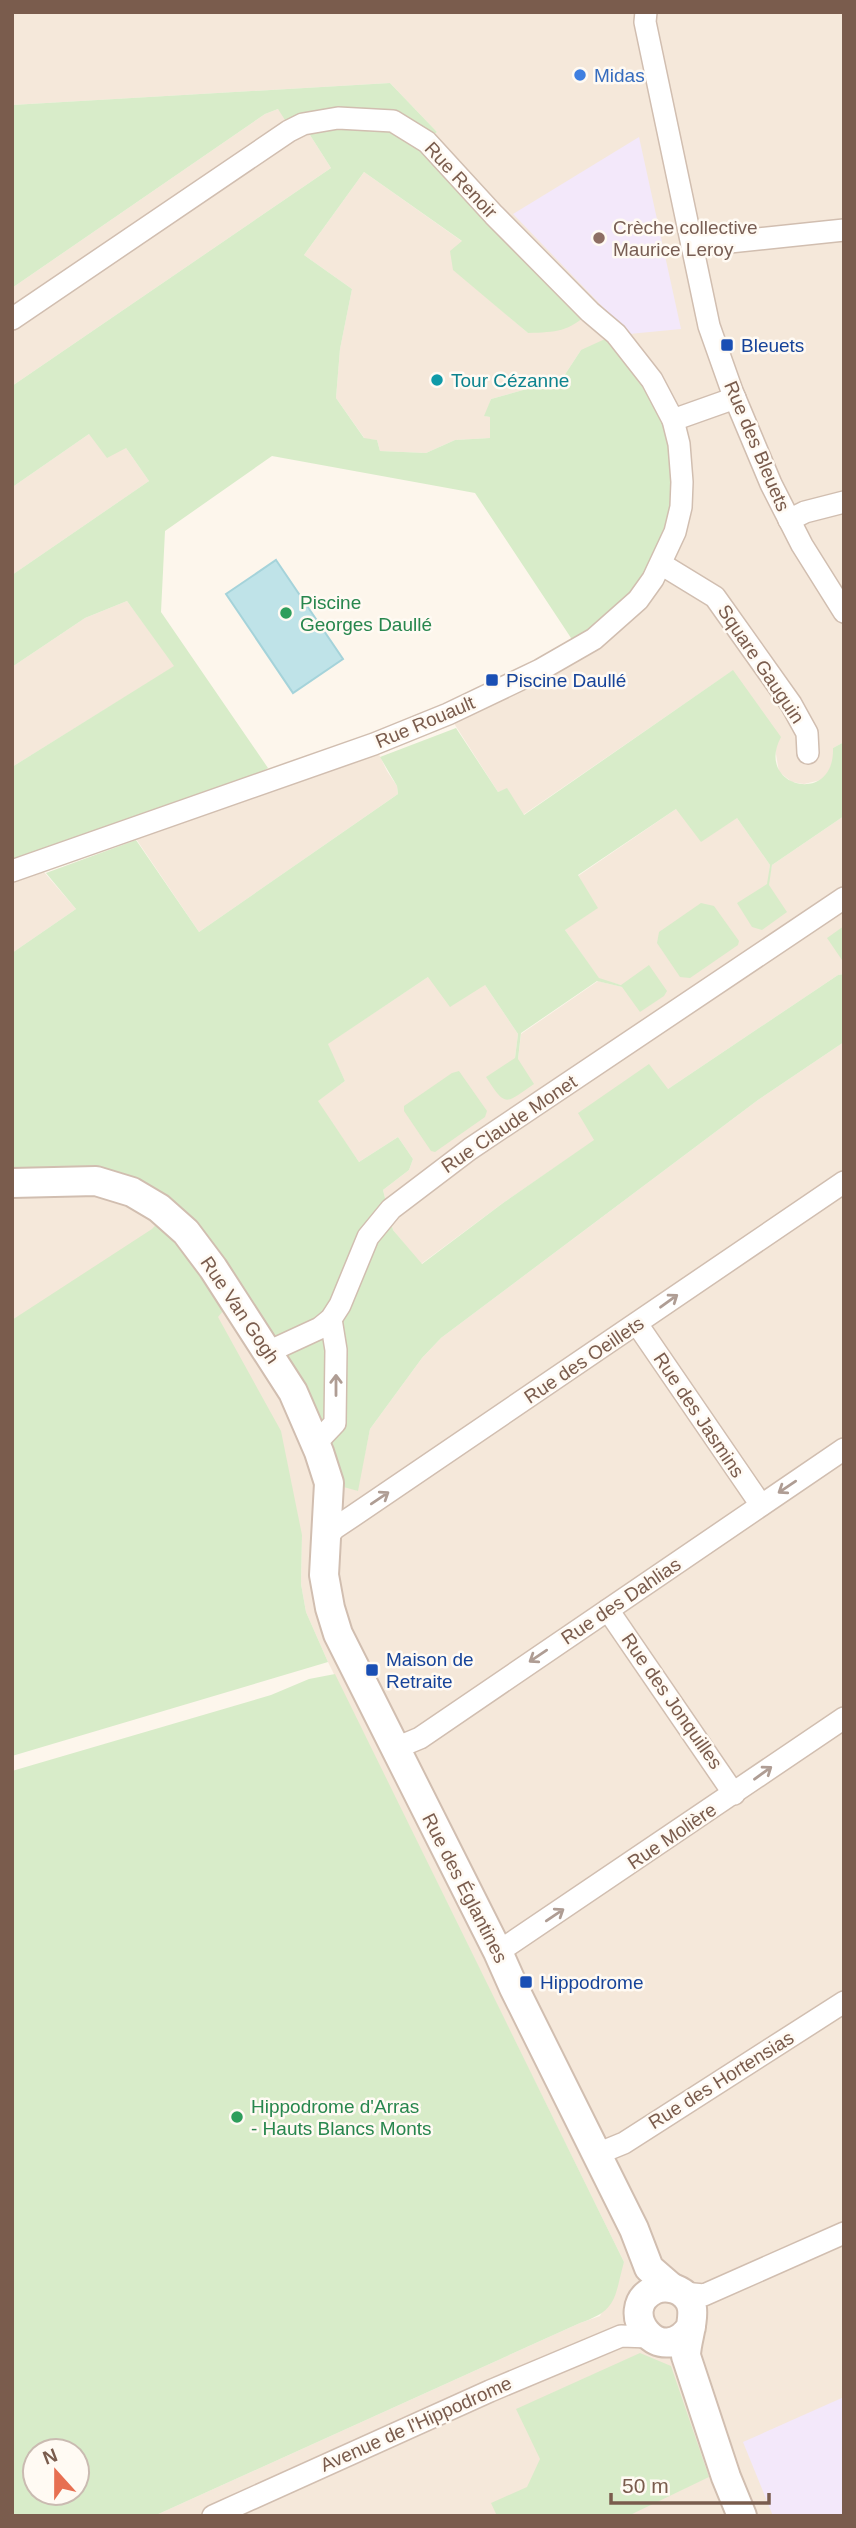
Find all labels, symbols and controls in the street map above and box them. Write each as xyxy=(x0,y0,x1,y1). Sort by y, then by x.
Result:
place label: Midas xyxy=(594,65,645,86)
marker: Midas xyxy=(572,67,588,83)
street label: Rue Renoir xyxy=(421,138,502,223)
place label: Crèche collective Maurice Leroy xyxy=(613,217,758,260)
marker: Crèche collective Maurice Leroy xyxy=(591,230,607,246)
place label: Bleuets xyxy=(741,335,804,356)
marker: Bleuets xyxy=(719,337,735,353)
place label: Tour Cézanne xyxy=(451,370,569,391)
marker: Tour Cézanne xyxy=(429,372,445,388)
street label: Rue des Bleuets xyxy=(720,378,794,514)
place label: Piscine Georges Daullé xyxy=(300,592,432,635)
street label: Square Gauguin xyxy=(714,601,808,727)
marker: Piscine Georges Daullé xyxy=(278,605,294,621)
place label: Piscine Daullé xyxy=(506,670,626,691)
marker: Piscine Daullé xyxy=(484,672,500,688)
street label: Rue Rouault xyxy=(372,691,478,752)
street label: Rue Claude Monet xyxy=(437,1071,581,1177)
street label: Rue Van Gogh xyxy=(197,1253,283,1367)
one-way arrow xyxy=(659,1294,678,1308)
street label: Rue des Oeillets xyxy=(520,1312,648,1408)
street label: Rue des Jasmins xyxy=(650,1349,748,1481)
one-way arrow xyxy=(329,1373,342,1396)
one-way arrow xyxy=(778,1480,797,1495)
one-way arrow xyxy=(369,1491,389,1505)
street label: Rue des Dahlias xyxy=(557,1553,685,1649)
street label: Rue des Jonquilles xyxy=(617,1629,727,1773)
place label: Maison de Retraite xyxy=(386,1649,474,1692)
one-way arrow xyxy=(529,1649,548,1664)
marker: Maison de Retraite xyxy=(364,1662,380,1678)
one-way arrow xyxy=(753,1765,772,1780)
street label: Rue Molière xyxy=(624,1799,720,1873)
street label: Rue des Églantines xyxy=(418,1810,512,1966)
one-way arrow xyxy=(545,1908,564,1922)
place label: Hippodrome xyxy=(540,1972,644,1993)
marker: Hippodrome xyxy=(518,1974,534,1990)
street label: Rue des Hortensias xyxy=(645,2027,797,2133)
place label: Hippodrome d'Arras - Hauts Blancs Monts xyxy=(251,2096,432,2139)
marker: Hippodrome d'Arras - Hauts Blancs Monts xyxy=(229,2109,245,2125)
street label: Avenue de l'Hippodrome xyxy=(317,2372,515,2476)
north arrow xyxy=(21,2437,91,2507)
text: N xyxy=(40,2444,60,2469)
scale bar xyxy=(611,2462,768,2506)
text: 50 m xyxy=(622,2474,669,2497)

